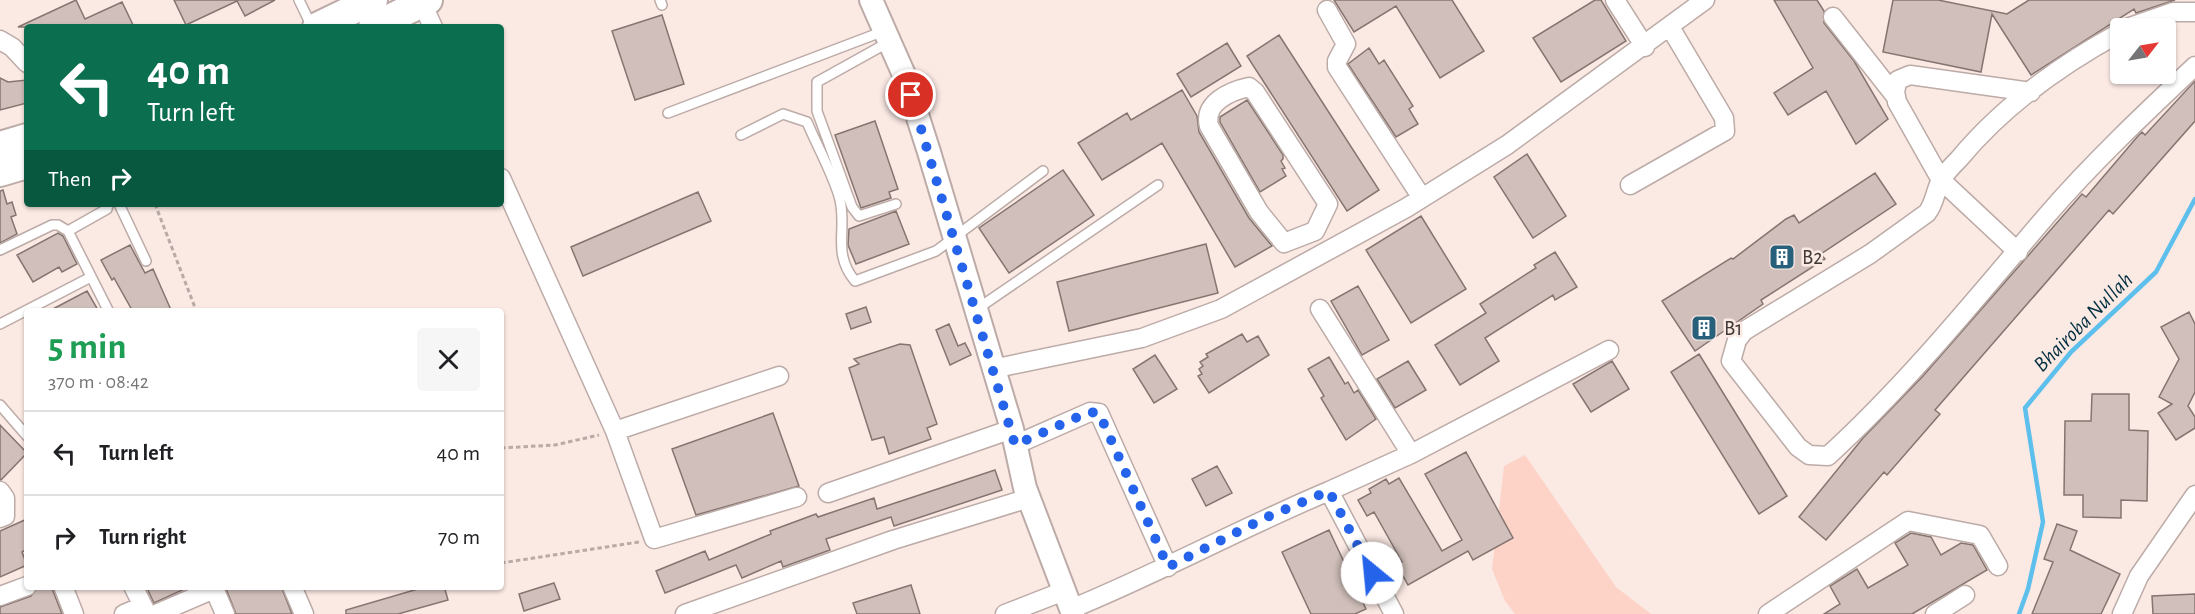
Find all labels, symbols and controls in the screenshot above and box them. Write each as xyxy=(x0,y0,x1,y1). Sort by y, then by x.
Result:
north arrow xyxy=(2110,18,2176,84)
map controls xyxy=(2110,18,2176,84)
icon: left xyxy=(48,48,126,126)
text: 40 m xyxy=(147,50,230,92)
pin xyxy=(885,69,936,120)
icon: arrive xyxy=(894,78,927,111)
text: Turn left xyxy=(147,99,235,126)
icon: right xyxy=(104,162,137,195)
text: Then xyxy=(48,168,92,190)
building icon: B2 xyxy=(1767,242,1797,272)
place label: B2 xyxy=(1802,247,1823,268)
water label: Bhairoba Nullah xyxy=(2029,268,2137,376)
building icon: B1 xyxy=(1689,313,1719,343)
place label: B1 xyxy=(1724,318,1743,339)
button: close xyxy=(417,328,480,391)
text: 5 min xyxy=(48,329,126,365)
text: 370 m · 08:42 xyxy=(48,372,149,392)
icon: left xyxy=(48,437,81,470)
text: Turn left xyxy=(99,442,173,464)
text: 40 m xyxy=(437,442,480,464)
icon: right xyxy=(48,521,81,554)
text: Turn right xyxy=(99,526,186,548)
text: 70 m xyxy=(438,526,480,548)
position arrow xyxy=(1340,541,1404,605)

